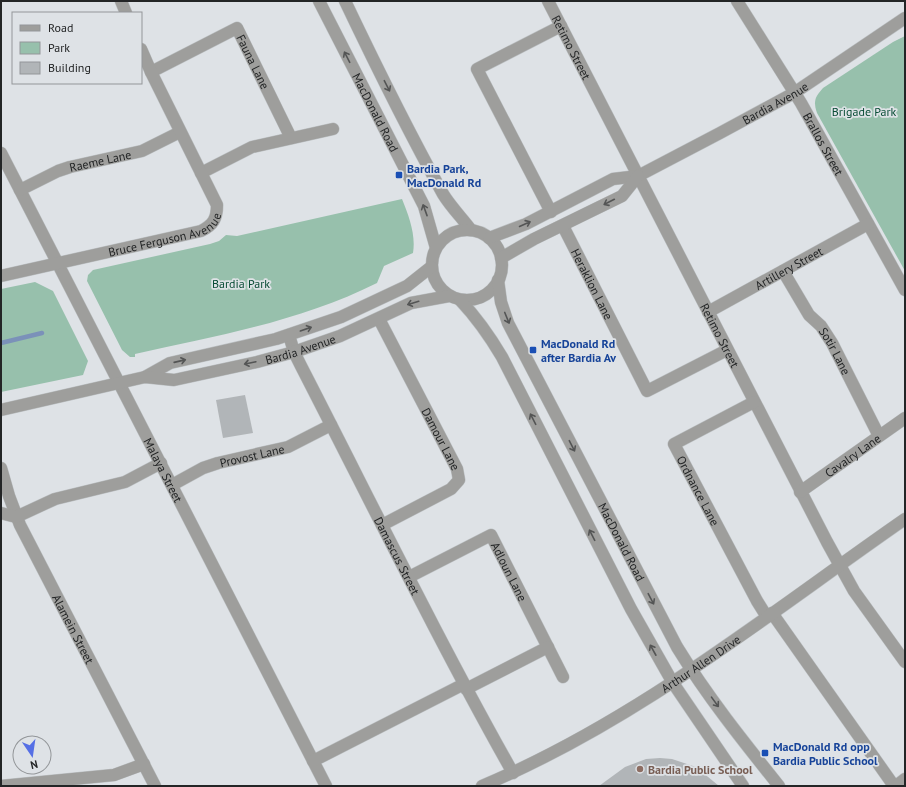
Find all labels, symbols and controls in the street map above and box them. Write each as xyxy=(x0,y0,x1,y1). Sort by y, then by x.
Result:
legend xyxy=(12,12,142,84)
street label: Retimo Street xyxy=(549,13,595,82)
text: Road xyxy=(48,20,73,35)
street label: Fauna Lane xyxy=(234,32,273,91)
text: Park xyxy=(48,40,70,55)
one-way arrow xyxy=(343,51,350,63)
text: Building xyxy=(48,60,91,75)
street label: MacDonald Road xyxy=(350,70,402,154)
street label: Bardia Avenue xyxy=(739,78,811,127)
one-way arrow xyxy=(384,80,391,92)
park label: Brigade Park xyxy=(832,104,897,119)
street label: Brallos Street xyxy=(800,110,847,178)
street label: Raeme Lane xyxy=(68,146,132,174)
place label: Bardia Park, MacDonald Rd xyxy=(407,161,481,190)
marker: Bardia Park, MacDonald Rd xyxy=(394,170,404,180)
one-way arrow xyxy=(604,199,616,206)
one-way arrow xyxy=(420,205,428,217)
street label: Bruce Ferguson Avenue xyxy=(107,211,224,259)
one-way arrow xyxy=(519,220,531,227)
street label: Artillery Street xyxy=(752,243,825,292)
street label: Heraklion Lane xyxy=(568,246,617,322)
park label: Bardia Park xyxy=(212,276,270,291)
one-way arrow xyxy=(406,300,419,307)
street label: Retimo Street xyxy=(698,301,743,370)
one-way arrow xyxy=(503,311,511,323)
street label: Sotir Lane xyxy=(816,324,854,377)
one-way arrow xyxy=(299,325,312,332)
street label: Bardia Avenue xyxy=(263,331,337,367)
place label: MacDonald Rd after Bardia Av xyxy=(541,336,616,365)
marker: MacDonald Rd after Bardia Av xyxy=(528,345,538,355)
one-way arrow xyxy=(173,357,186,364)
one-way arrow xyxy=(244,360,257,368)
street label: Damour Lane xyxy=(419,405,464,473)
one-way arrow xyxy=(529,413,536,425)
street label: Cavalry Lane xyxy=(821,430,883,480)
street label: Malaya Street xyxy=(141,435,186,504)
one-way arrow xyxy=(569,440,577,452)
street label: Provost Lane xyxy=(218,441,286,470)
street label: Ordnance Lane xyxy=(674,453,723,528)
street label: MacDonald Road xyxy=(595,500,649,583)
street label: Damascus Street xyxy=(371,514,424,597)
one-way arrow xyxy=(588,529,595,541)
street label: Adloun Lane xyxy=(488,539,531,604)
street label: Alamein Street xyxy=(50,592,98,666)
one-way arrow xyxy=(648,592,656,604)
street label: Arthur Allen Drive xyxy=(658,631,743,695)
one-way arrow xyxy=(649,644,657,656)
one-way arrow xyxy=(711,697,719,708)
north arrow xyxy=(12,735,52,775)
place label: MacDonald Rd opp Bardia Public School xyxy=(773,739,878,768)
marker: MacDonald Rd opp Bardia Public School xyxy=(760,748,770,758)
text: N xyxy=(29,757,39,772)
place label: Bardia Public School xyxy=(648,762,753,777)
marker: Bardia Public School xyxy=(635,764,645,774)

